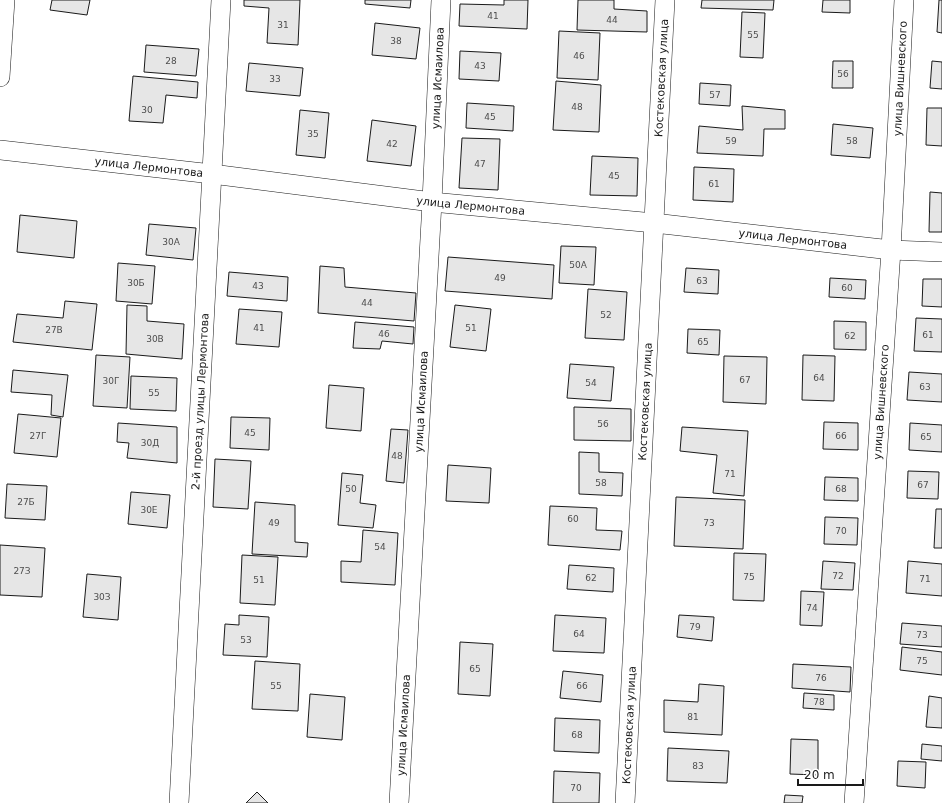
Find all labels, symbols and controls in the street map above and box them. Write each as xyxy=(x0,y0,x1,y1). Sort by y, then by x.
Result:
house number: 41 xyxy=(487,11,499,21)
house number: 44 xyxy=(606,15,618,25)
street label: Костековская улица xyxy=(652,19,671,137)
house number: 31 xyxy=(277,20,289,30)
street label: улица Вишневского xyxy=(891,20,910,137)
street label: улица Исмаилова xyxy=(429,27,447,129)
house number: 55 xyxy=(747,30,759,40)
house number: 38 xyxy=(390,36,402,46)
house number: 46 xyxy=(573,51,585,61)
house number: 28 xyxy=(165,56,177,66)
house number: 43 xyxy=(474,61,486,71)
house number: 56 xyxy=(837,69,849,79)
house number: 33 xyxy=(269,74,281,84)
house number: 57 xyxy=(709,90,721,100)
house number: 48 xyxy=(571,102,583,112)
house number: 30 xyxy=(141,105,153,115)
house number: 45 xyxy=(484,112,496,122)
house number: 35 xyxy=(307,129,319,139)
house number: 59 xyxy=(725,136,737,146)
house number: 58 xyxy=(846,136,858,146)
house number: 42 xyxy=(386,139,398,149)
street label: улица Лермонтова xyxy=(94,155,204,180)
house number: 47 xyxy=(474,159,486,169)
house number: 45 xyxy=(608,171,620,181)
house number: 61 xyxy=(708,179,720,189)
street label: улица Лермонтова xyxy=(416,194,526,218)
street label: улица Лермонтова xyxy=(738,227,848,252)
house number: 30А xyxy=(162,237,181,247)
house number: 50А xyxy=(569,260,588,270)
house number: 49 xyxy=(494,273,506,283)
house number: 63 xyxy=(696,276,708,286)
house number: 30Б xyxy=(127,278,145,288)
house number: 43 xyxy=(252,281,264,291)
house number: 60 xyxy=(841,283,853,293)
house number: 44 xyxy=(361,298,373,308)
house number: 52 xyxy=(600,310,612,320)
street label: 2-й проезд улицы Лермонтова xyxy=(189,313,212,490)
house number: 41 xyxy=(253,323,265,333)
house number: 51 xyxy=(465,323,477,333)
house number: 27В xyxy=(45,325,63,335)
house number: 46 xyxy=(378,329,390,339)
house number: 61 xyxy=(922,330,934,340)
house number: 62 xyxy=(844,331,856,341)
house number: 30В xyxy=(146,334,164,344)
house number: 65 xyxy=(697,337,709,347)
street label: Костековская улица xyxy=(636,342,655,461)
street label: улица Вишневского xyxy=(871,344,892,460)
street label: улица Исмаилова xyxy=(412,350,431,453)
house number: 64 xyxy=(813,373,825,383)
house number: 67 xyxy=(739,375,751,385)
house number: 30Г xyxy=(103,376,119,386)
house number: 54 xyxy=(585,378,597,388)
house number: 63 xyxy=(919,382,931,392)
house number: 55 xyxy=(148,388,160,398)
house number: 56 xyxy=(597,419,609,429)
house number: 45 xyxy=(244,428,256,438)
house number: 27Г xyxy=(30,431,46,441)
house number: 66 xyxy=(835,431,847,441)
house number: 65 xyxy=(920,432,932,442)
house number: 30Д xyxy=(141,438,159,448)
house number: 48 xyxy=(391,451,403,461)
house number: 71 xyxy=(724,469,736,479)
house number: 58 xyxy=(595,478,607,488)
house number: 67 xyxy=(917,480,929,490)
house number: 50 xyxy=(345,484,357,494)
house number: 68 xyxy=(835,484,847,494)
house number: 27Б xyxy=(17,497,35,507)
house number: 30Е xyxy=(140,505,158,515)
house number: 60 xyxy=(567,514,579,524)
house number: 49 xyxy=(268,518,280,528)
house number: 73 xyxy=(703,518,715,528)
house number: 70 xyxy=(835,526,847,536)
house number: 54 xyxy=(374,542,386,552)
house number: 27З xyxy=(13,566,31,576)
house number: 72 xyxy=(832,571,844,581)
house number: 75 xyxy=(743,572,755,582)
house number: 62 xyxy=(585,573,597,583)
house number: 71 xyxy=(919,574,931,584)
house number: 51 xyxy=(253,575,265,585)
house number: 30З xyxy=(93,592,111,602)
house number: 74 xyxy=(806,603,818,613)
house number: 79 xyxy=(689,622,701,632)
house number: 64 xyxy=(573,629,585,639)
house number: 73 xyxy=(916,630,928,640)
house number: 53 xyxy=(240,635,252,645)
house number: 75 xyxy=(916,656,928,666)
house number: 65 xyxy=(469,664,481,674)
street label: Костековская улица xyxy=(620,666,639,784)
house number: 76 xyxy=(815,673,827,683)
street label: улица Исмаилова xyxy=(394,674,413,776)
house number: 55 xyxy=(270,681,282,691)
house number: 66 xyxy=(576,681,588,691)
house number: 78 xyxy=(813,697,825,707)
house number: 81 xyxy=(687,712,699,722)
house number: 68 xyxy=(571,730,583,740)
house number: 83 xyxy=(692,761,704,771)
scale bar xyxy=(798,761,863,787)
text: 20 m xyxy=(804,768,835,782)
house number: 70 xyxy=(570,783,582,793)

